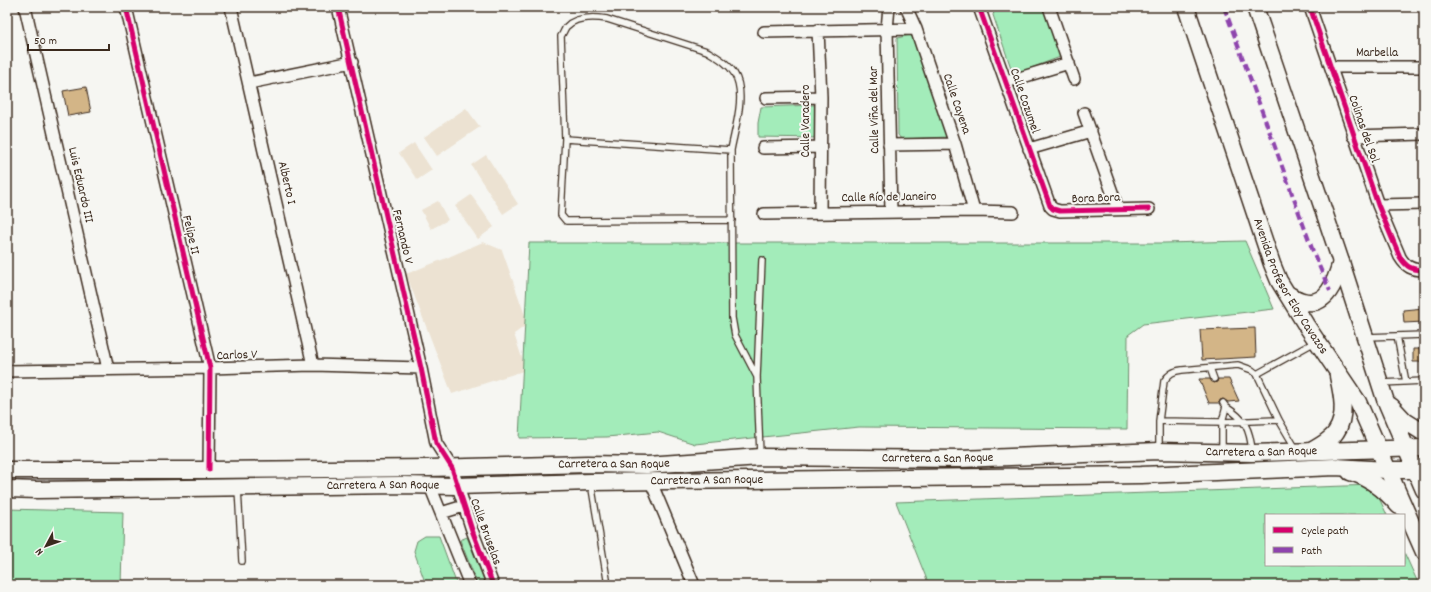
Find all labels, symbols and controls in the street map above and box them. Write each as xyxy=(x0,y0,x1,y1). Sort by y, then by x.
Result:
scale bar xyxy=(28,26,109,52)
text: 50 m xyxy=(34,33,57,50)
street label: Marbella xyxy=(1356,44,1399,63)
street label: Calle Viña del Mar xyxy=(865,66,885,154)
street label: Calle Cozumel xyxy=(1004,66,1044,136)
street label: Calle Cayena xyxy=(937,71,976,138)
street label: Calle Varadero xyxy=(797,84,816,158)
street label: Colinas del Sol xyxy=(1343,92,1383,166)
street label: Luis Eduardo III xyxy=(62,145,98,225)
street label: Alberto I xyxy=(272,159,300,207)
street label: Calle Río de Janeiro xyxy=(841,188,937,208)
street label: Bora Bora xyxy=(1071,189,1122,209)
street label: Fernando V xyxy=(386,208,418,267)
street label: Felipe II xyxy=(176,213,204,257)
street label: Avenida Profesor Eloy Cavazos xyxy=(1248,216,1333,358)
street label: Carlos V xyxy=(216,346,259,366)
street label: Carretera a San Roque xyxy=(1205,442,1318,463)
street label: Carretera a San Roque xyxy=(882,448,994,469)
street label: Carretera a San Roque xyxy=(558,454,671,474)
street label: Carretera A San Roque xyxy=(650,470,764,491)
street label: Carretera A San Roque xyxy=(327,475,440,496)
street label: Calle Bruselas xyxy=(464,496,506,568)
legend xyxy=(1265,514,1405,566)
text: Cycle path xyxy=(1301,523,1349,540)
north arrow xyxy=(26,526,66,566)
text: Path xyxy=(1301,543,1322,560)
text: N xyxy=(32,544,48,559)

